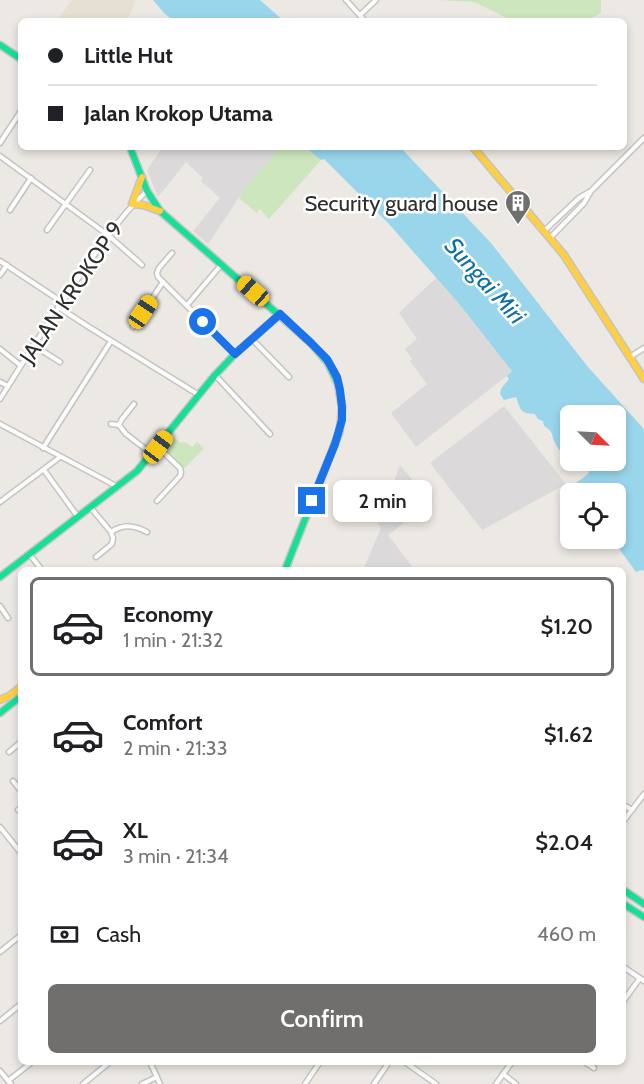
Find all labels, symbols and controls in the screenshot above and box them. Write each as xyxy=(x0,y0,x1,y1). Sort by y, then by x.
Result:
text: Little Hut xyxy=(84,42,173,69)
text: Jalan Krokop Utama xyxy=(84,100,273,127)
building icon: Security guard house xyxy=(503,188,533,226)
place label: Security guard house xyxy=(304,190,498,217)
street label: JALAN KROKOP 9 xyxy=(13,216,129,369)
water label: Sungai Miri xyxy=(439,231,532,331)
car xyxy=(234,272,272,310)
car xyxy=(125,292,161,332)
route start xyxy=(189,308,216,335)
north arrow xyxy=(560,405,626,471)
map controls xyxy=(560,405,626,549)
car xyxy=(140,427,176,467)
callout: 2 min xyxy=(333,480,432,522)
button: locate xyxy=(560,483,626,549)
route end xyxy=(298,487,325,514)
text: 2 min xyxy=(358,489,407,513)
icon: car xyxy=(51,600,105,654)
text: Economy xyxy=(123,601,213,628)
text: $1.20 xyxy=(541,613,593,640)
text: 1 min · 21:32 xyxy=(123,628,223,652)
icon: car xyxy=(51,708,105,762)
text: Comfort xyxy=(123,709,202,736)
text: $1.62 xyxy=(544,721,593,748)
text: 2 min · 21:33 xyxy=(123,736,228,760)
icon: car xyxy=(51,816,105,870)
text: XL xyxy=(123,817,148,844)
text: $2.04 xyxy=(535,829,593,856)
text: 3 min · 21:34 xyxy=(123,844,229,868)
icon: cash xyxy=(48,918,81,951)
text: Cash xyxy=(96,921,141,948)
text: 460 m xyxy=(537,922,596,946)
button: Confirm xyxy=(48,984,596,1053)

